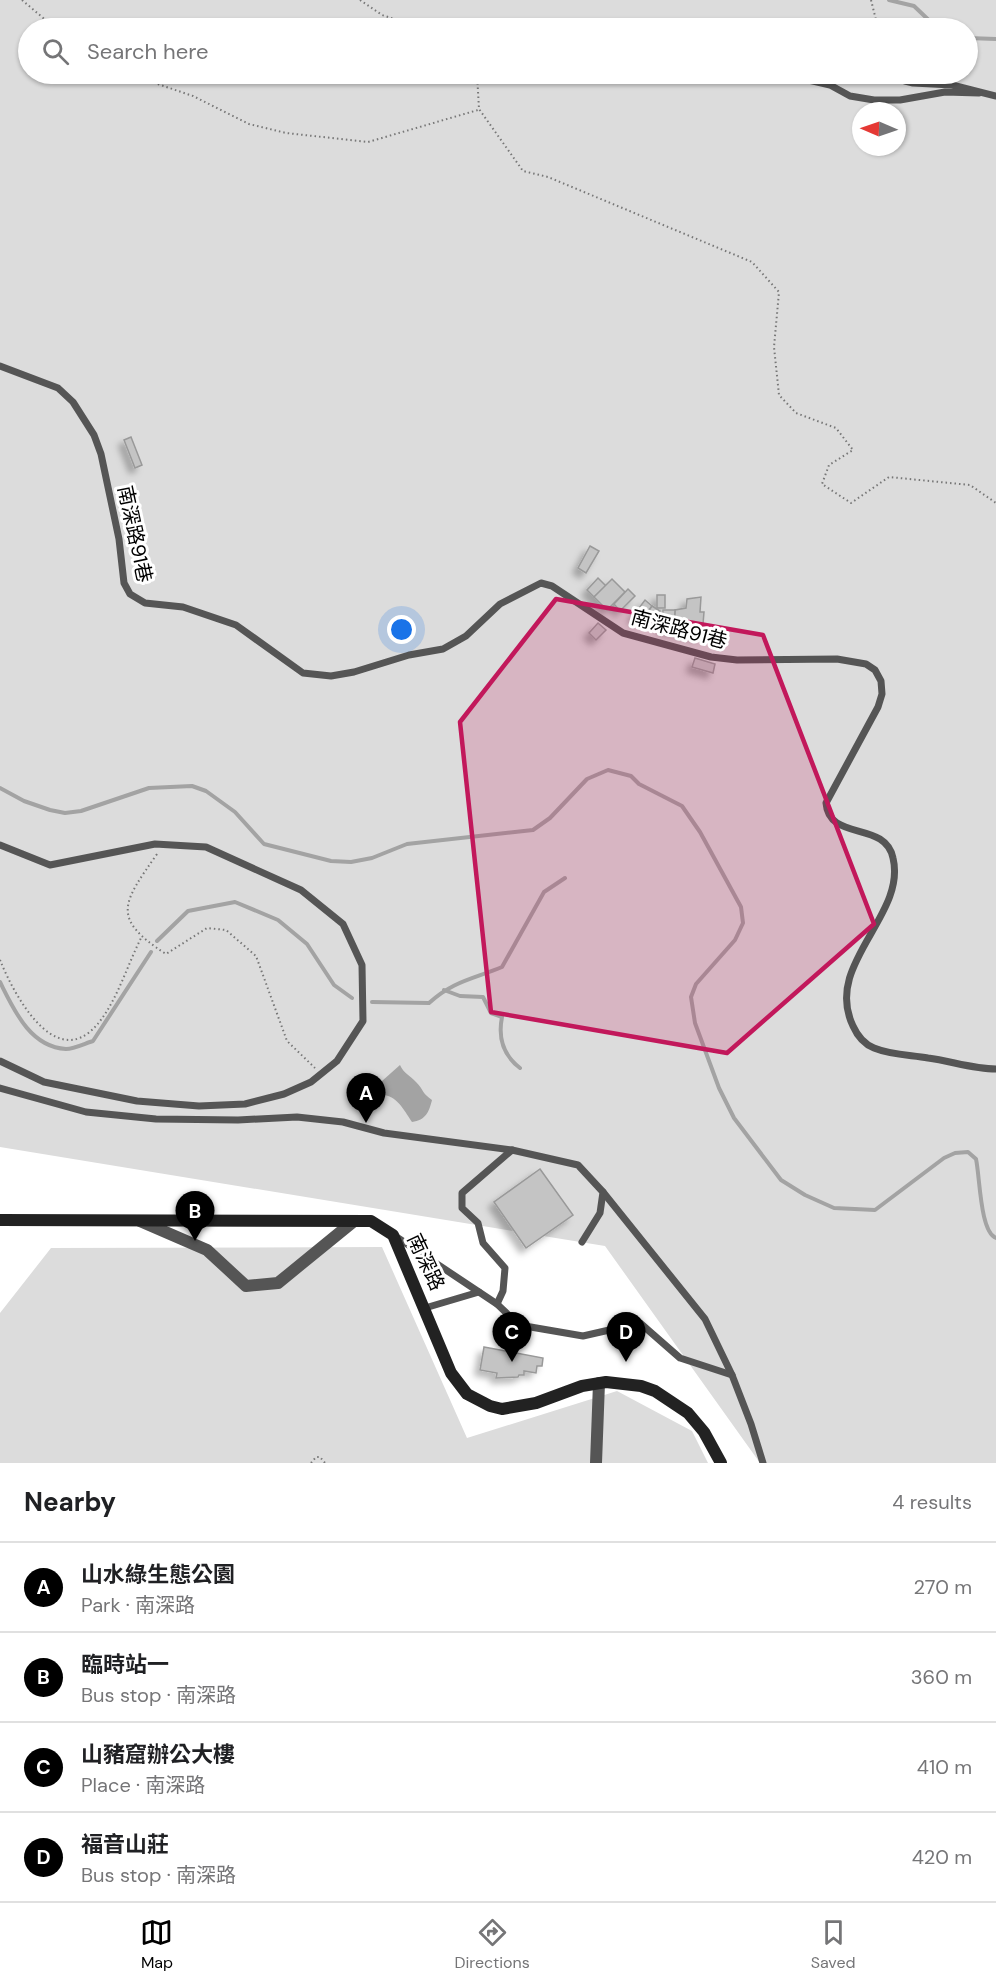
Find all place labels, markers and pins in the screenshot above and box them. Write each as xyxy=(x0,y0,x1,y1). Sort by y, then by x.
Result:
pin: A xyxy=(346,1074,386,1123)
pin: B xyxy=(176,1192,214,1241)
pin: C xyxy=(492,1312,532,1362)
pin: D xyxy=(606,1312,646,1362)

